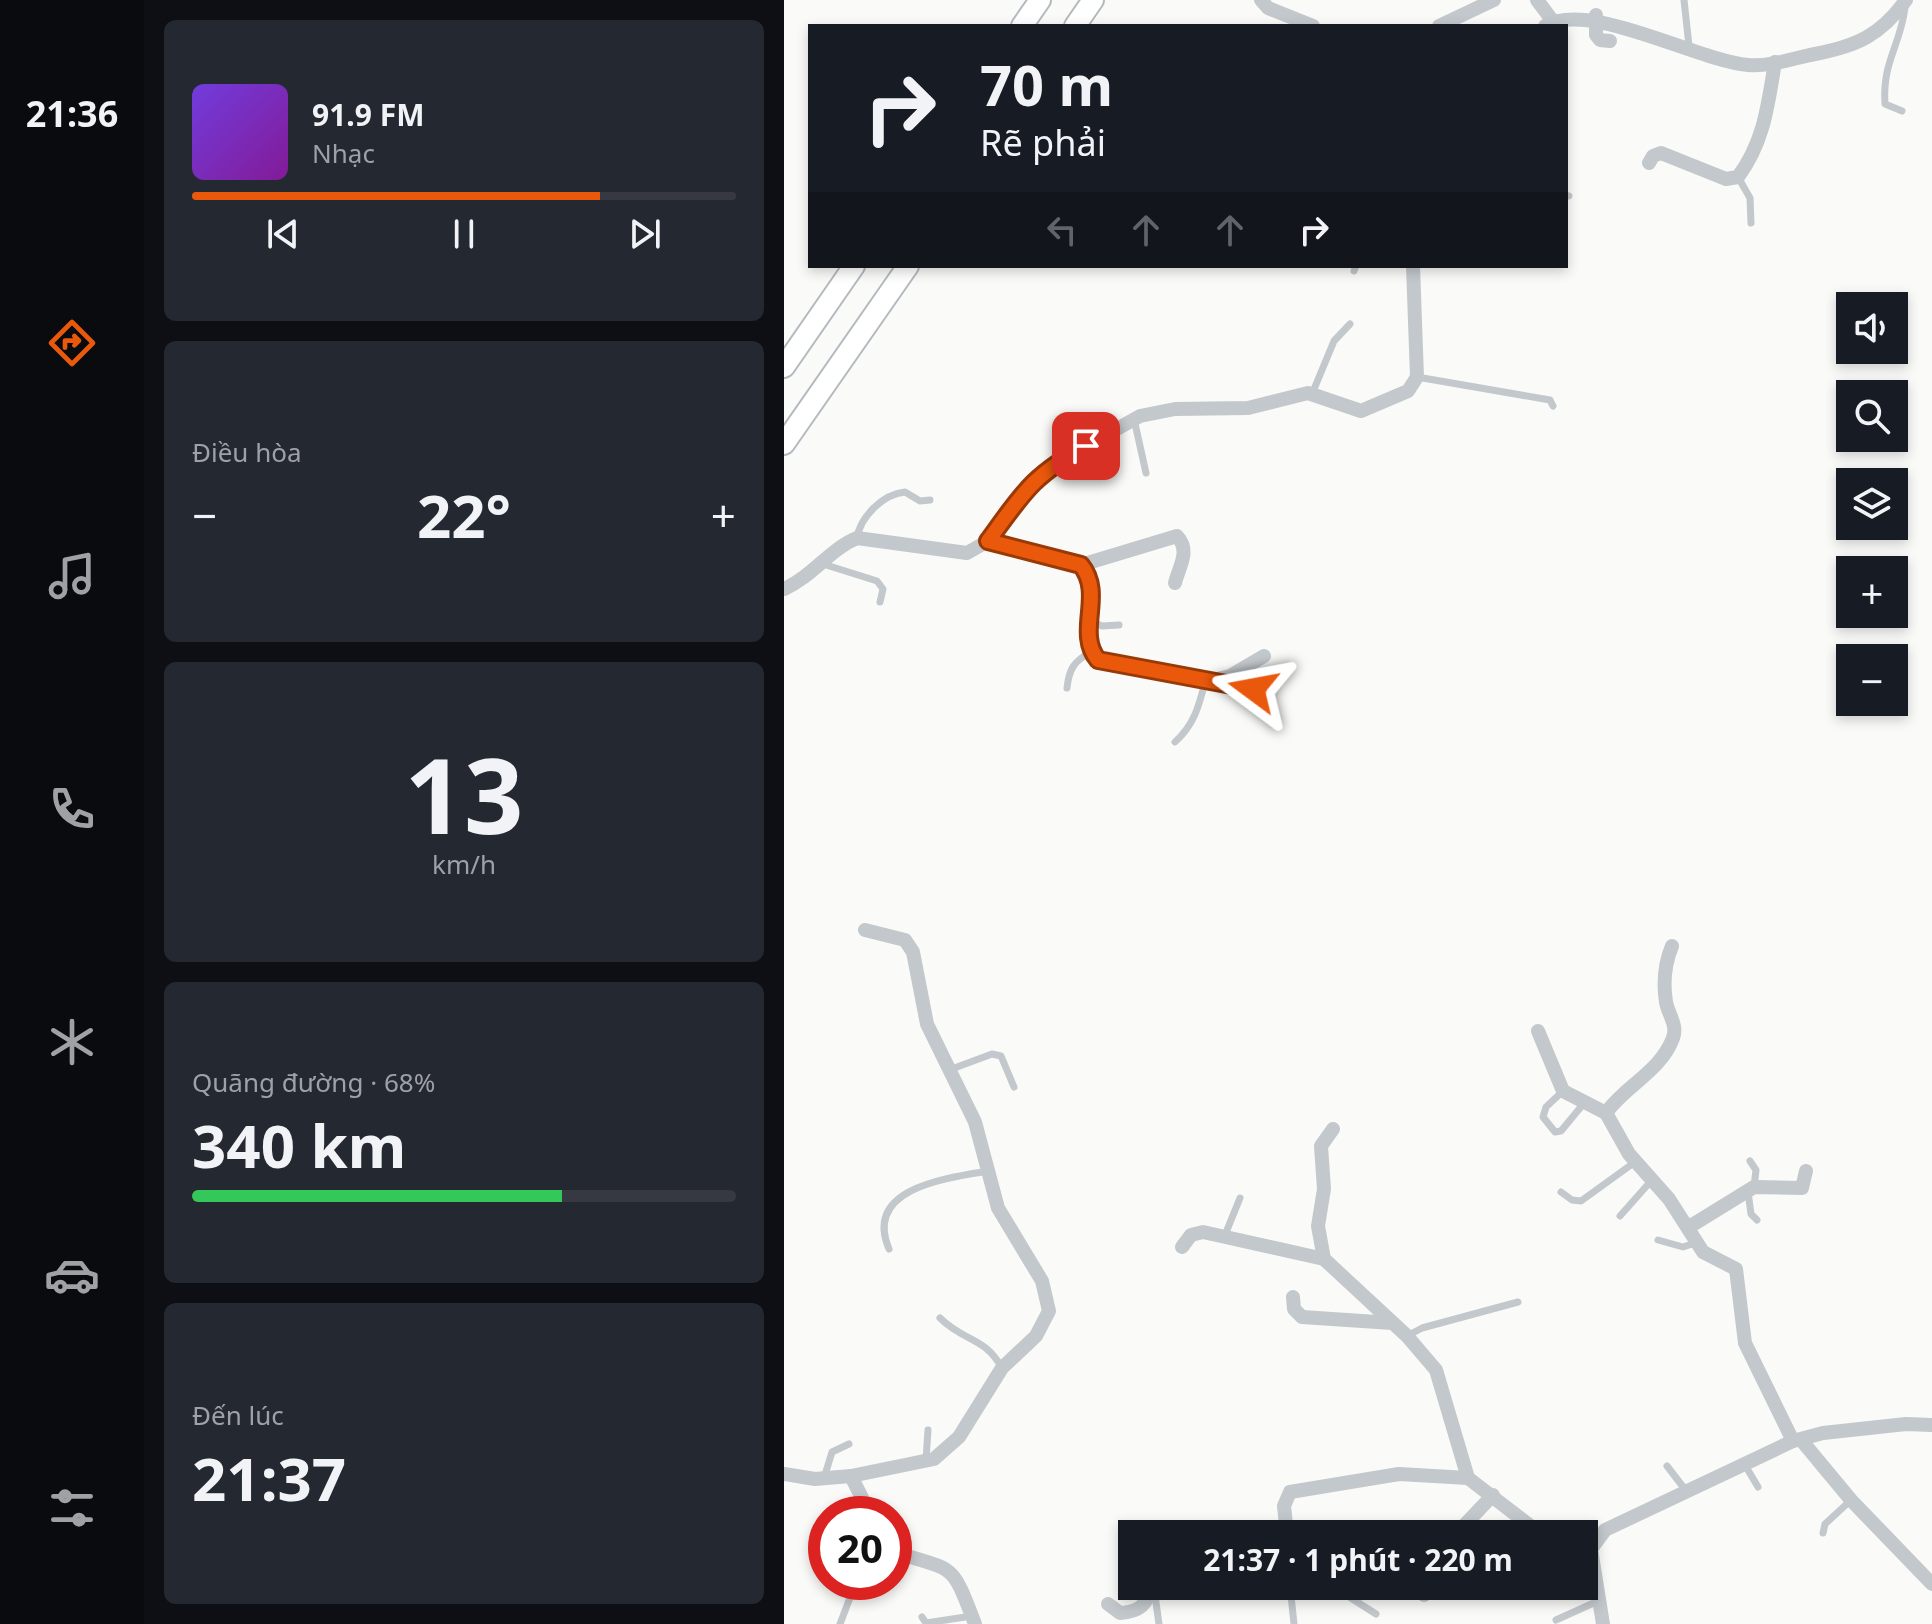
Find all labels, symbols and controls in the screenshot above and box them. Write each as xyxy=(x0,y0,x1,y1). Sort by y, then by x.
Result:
text: 70 m xyxy=(980,46,1113,122)
icon: right xyxy=(848,56,952,160)
text: 21:36 xyxy=(26,89,118,138)
text: 91.9 FM xyxy=(312,94,424,135)
text: Rẽ phải xyxy=(980,118,1106,167)
text: Nhạc xyxy=(312,135,375,171)
icon: left xyxy=(1040,208,1084,252)
icon: ahead xyxy=(1124,208,1168,252)
icon: ahead xyxy=(1208,208,1252,252)
icon: right xyxy=(1292,208,1336,252)
icon: previous xyxy=(261,212,305,256)
icon: pause xyxy=(442,212,486,256)
icon: next xyxy=(623,212,667,256)
map controls xyxy=(1836,292,1908,716)
button: sound xyxy=(1836,292,1908,364)
icon: directions xyxy=(44,315,100,371)
button: search xyxy=(1836,380,1908,452)
pin xyxy=(1052,412,1120,480)
icon: arrive xyxy=(1064,424,1108,468)
text: Điều hòa xyxy=(192,434,302,470)
button: layers xyxy=(1836,468,1908,540)
text: 22° xyxy=(417,474,511,556)
text: − xyxy=(192,485,217,545)
text: + xyxy=(711,485,736,545)
icon: music xyxy=(44,548,100,604)
button: + xyxy=(1836,556,1908,628)
button: − xyxy=(1836,644,1908,716)
position arrow xyxy=(1211,647,1295,731)
text: 13 xyxy=(405,723,523,864)
icon: phone xyxy=(44,781,100,837)
text: km/h xyxy=(432,846,496,882)
icon: climate xyxy=(44,1014,100,1070)
text: Quãng đường · 68% xyxy=(192,1064,435,1100)
text: 340 km xyxy=(192,1104,406,1186)
icon: car xyxy=(44,1247,100,1303)
text: Đến lúc xyxy=(192,1397,284,1433)
text: 21:37 xyxy=(192,1437,346,1519)
icon: filters xyxy=(44,1480,100,1536)
speed limit sign: 20 xyxy=(808,1496,912,1600)
text: 21:37 · 1 phút · 220 m xyxy=(1203,1539,1513,1580)

